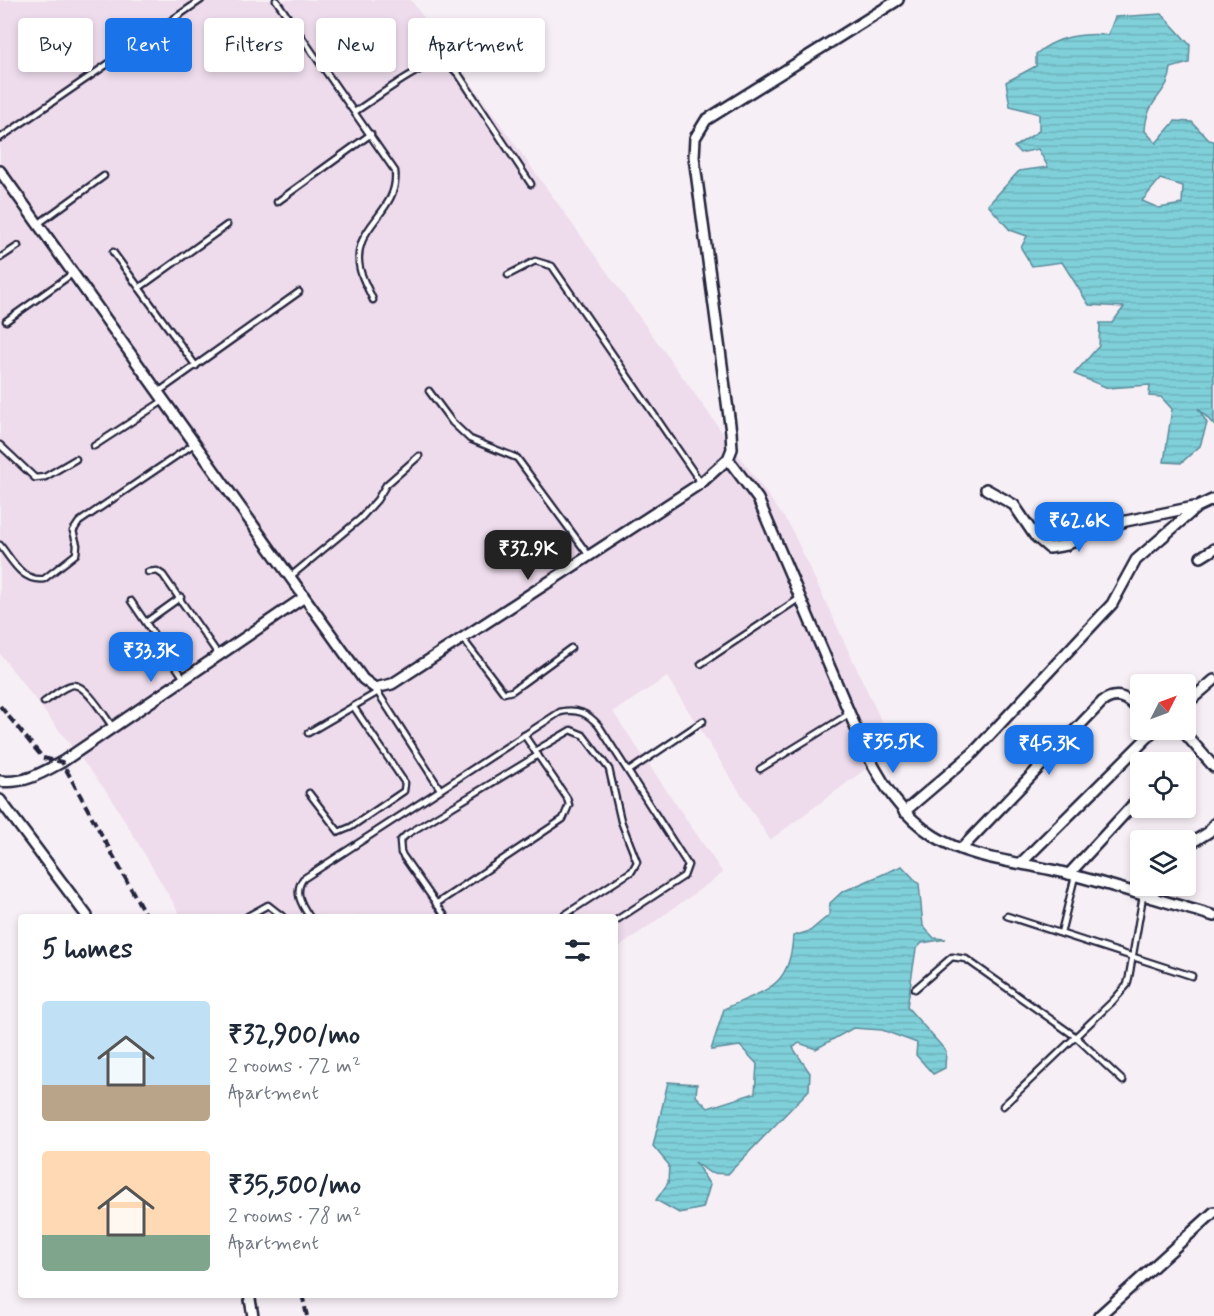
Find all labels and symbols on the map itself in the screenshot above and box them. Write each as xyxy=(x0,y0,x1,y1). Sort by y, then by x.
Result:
pin: ₹62.6K xyxy=(1030,502,1128,553)
pin: ₹32.9K xyxy=(479,530,577,581)
pin: ₹33.3K xyxy=(102,632,200,683)
north arrow xyxy=(1130,674,1196,740)
pin: ₹35.5K xyxy=(844,723,942,774)
pin: ₹45.3K xyxy=(1000,725,1098,776)

